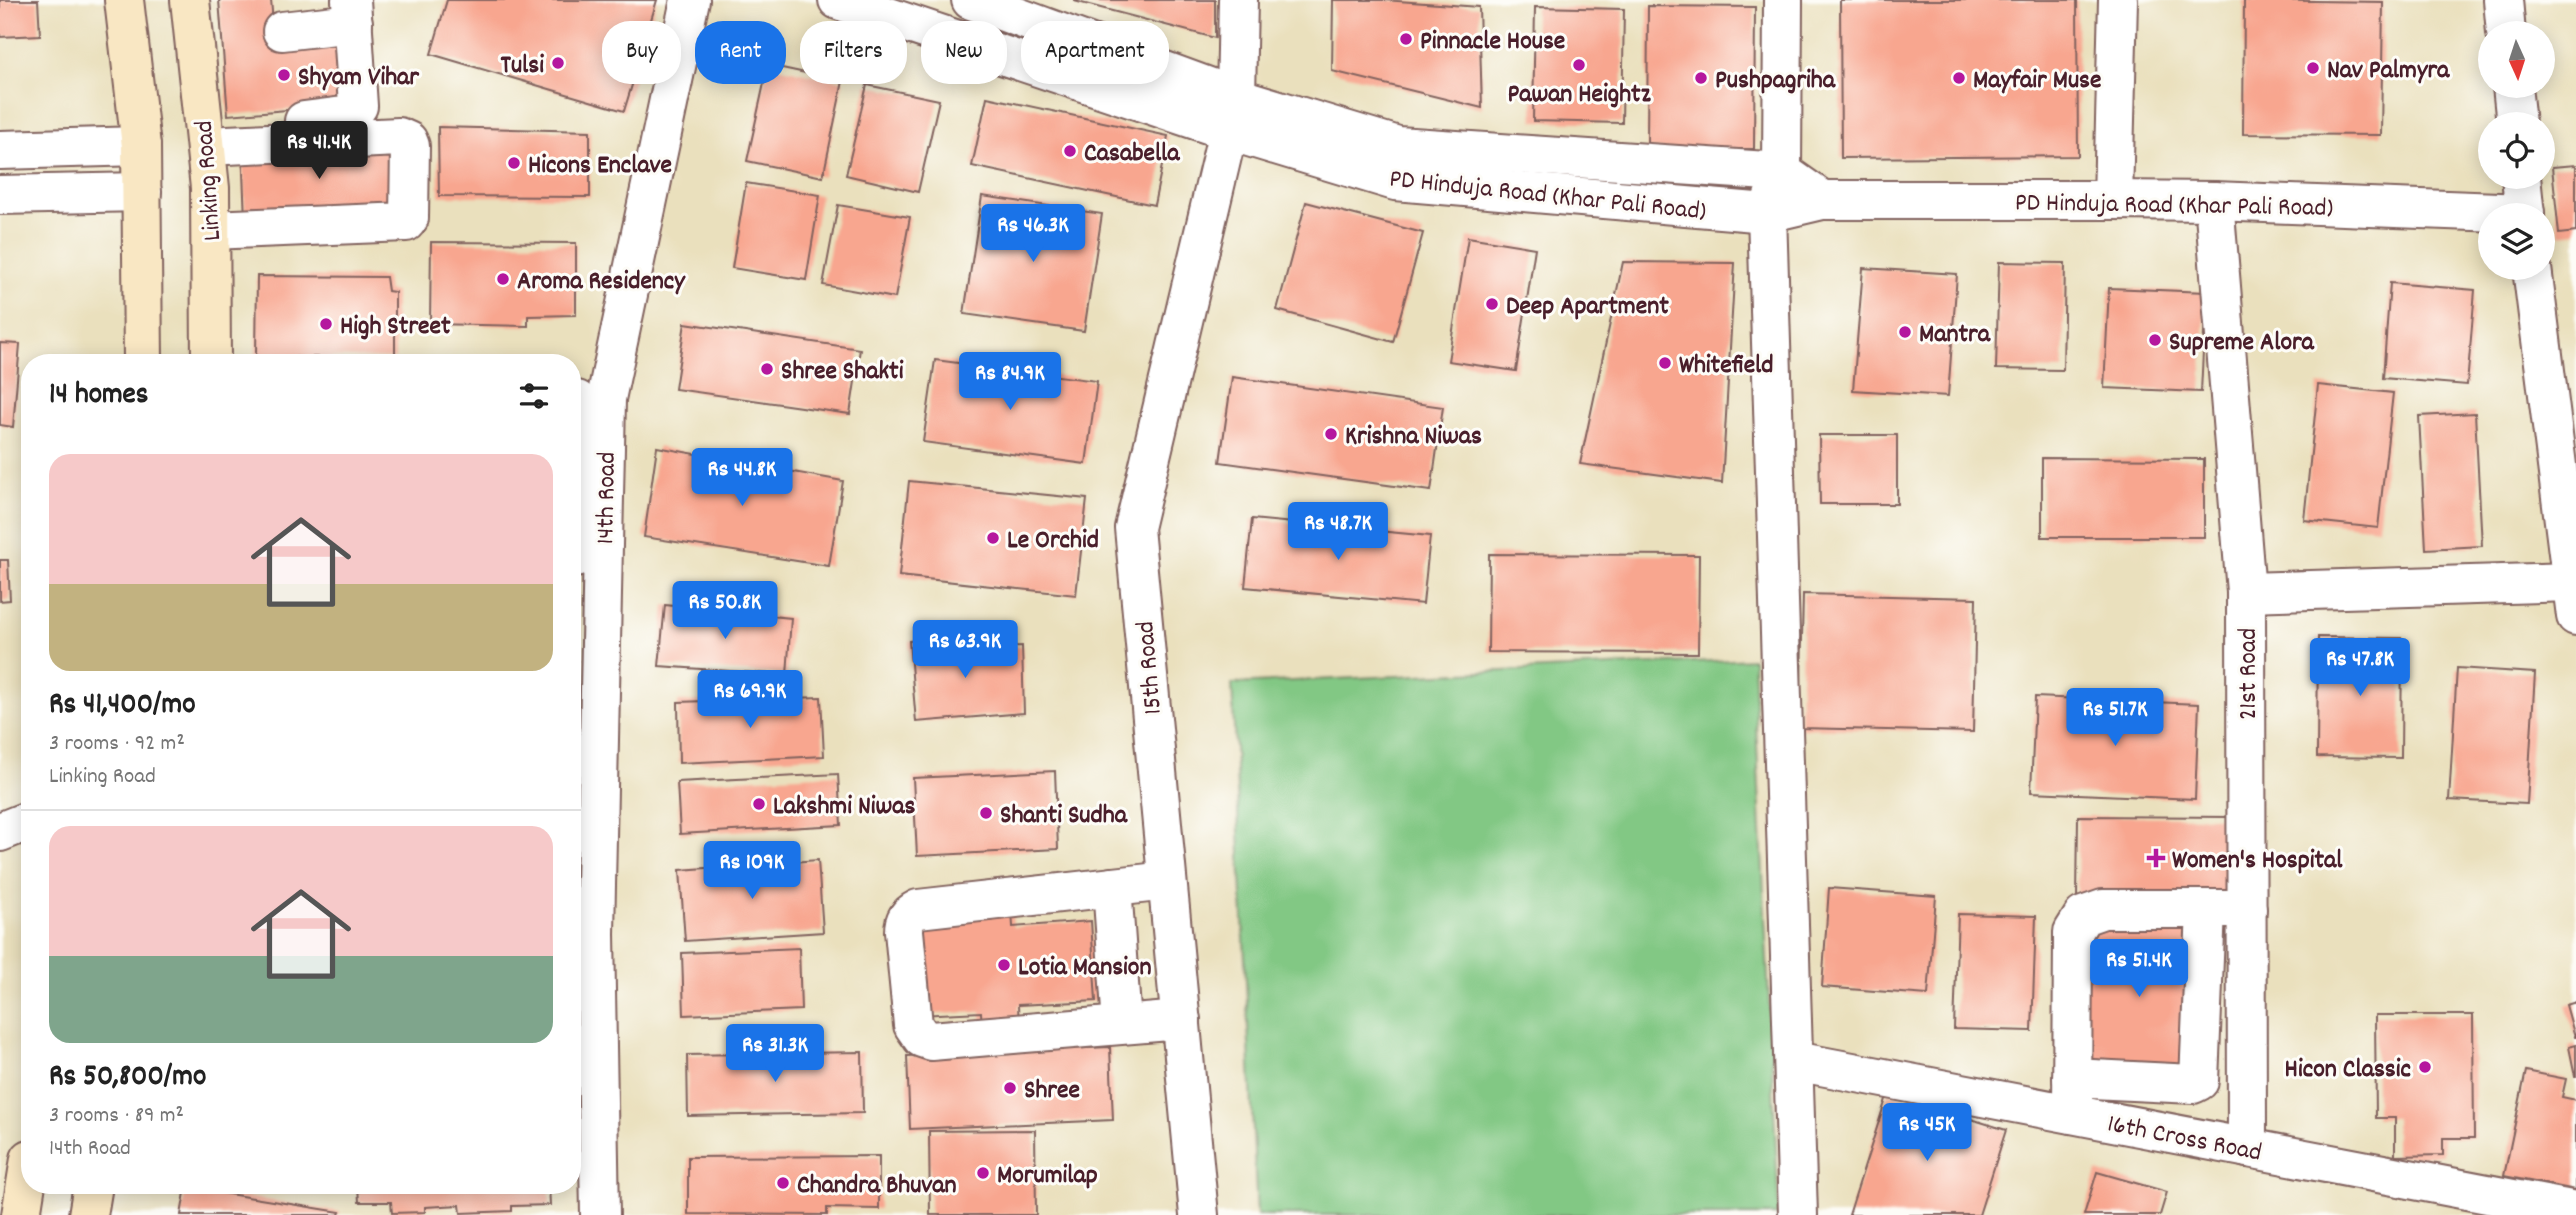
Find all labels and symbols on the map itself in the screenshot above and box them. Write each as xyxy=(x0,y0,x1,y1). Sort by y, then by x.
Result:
north arrow xyxy=(2478,21,2555,98)
place label: Pinnacle House xyxy=(1420,24,1565,61)
marker: Pinnacle House xyxy=(1398,31,1414,47)
place label: Tulsi xyxy=(501,48,544,85)
place label: Nav Palmyra xyxy=(2327,53,2450,90)
marker: Tulsi xyxy=(550,55,566,71)
marker: Pawan Heightz xyxy=(1571,57,1587,73)
place label: Shyam Vihar xyxy=(298,60,419,97)
marker: Nav Palmyra xyxy=(2305,60,2321,76)
place label: Pushpagriha xyxy=(1715,63,1836,100)
place label: Mayfair Muse xyxy=(1973,63,2102,100)
marker: Shyam Vihar xyxy=(276,67,292,83)
marker: Pushpagriha xyxy=(1693,70,1709,86)
marker: Mayfair Muse xyxy=(1951,70,1967,86)
place label: Pawan Heightz xyxy=(1507,77,1652,114)
street label: Linking Road xyxy=(187,119,232,242)
pin: Rs 41.4K xyxy=(247,122,391,181)
place label: Casabella xyxy=(1084,136,1180,173)
marker: Casabella xyxy=(1062,143,1078,159)
place label: Hicons Enclave xyxy=(528,148,672,185)
marker: Hicons Enclave xyxy=(506,155,522,171)
street label: PD Hinduja Road (Khar Pali Road) xyxy=(1387,161,1708,232)
street label: PD Hinduja Road (Khar Pali Road) xyxy=(2014,185,2333,228)
pin: Rs 46.3K xyxy=(961,204,1105,264)
place label: Aroma Residency xyxy=(517,264,686,301)
marker: Aroma Residency xyxy=(495,271,511,287)
place label: Deep Apartment xyxy=(1506,289,1669,326)
marker: Deep Apartment xyxy=(1484,296,1500,312)
place label: High Street xyxy=(340,309,451,346)
marker: High Street xyxy=(318,316,334,332)
place label: Mantra xyxy=(1919,317,1991,354)
marker: Mantra xyxy=(1897,324,1913,340)
place label: Supreme Alora xyxy=(2169,325,2315,362)
marker: Supreme Alora xyxy=(2147,332,2163,348)
place label: Whitefield xyxy=(1679,348,1773,385)
pin: Rs 84.9K xyxy=(938,352,1082,412)
place label: Shree Shakti xyxy=(781,354,904,391)
marker: Whitefield xyxy=(1657,355,1673,371)
marker: Shree Shakti xyxy=(759,361,775,377)
place label: Krishna Niwas xyxy=(1345,419,1482,456)
marker: Krishna Niwas xyxy=(1323,426,1339,442)
pin: Rs 44.8K xyxy=(670,448,814,508)
street label: 14th Road xyxy=(588,451,627,545)
pin: Rs 48.7K xyxy=(1266,503,1410,562)
place label: Le Orchid xyxy=(1007,523,1099,560)
marker: Le Orchid xyxy=(985,530,1001,546)
pin: Rs 50.8K xyxy=(653,582,797,641)
street label: 15th Road xyxy=(1128,619,1173,716)
pin: Rs 63.9K xyxy=(893,620,1037,680)
street label: 21st Road xyxy=(2231,628,2268,720)
pin: Rs 47.8K xyxy=(2288,638,2432,698)
pin: Rs 69.9K xyxy=(678,670,822,730)
pin: Rs 51.7K xyxy=(2043,688,2187,748)
place label: Lakshmi Niwas xyxy=(773,789,915,826)
marker: Lakshmi Niwas xyxy=(751,796,767,812)
place label: Shanti Sudha xyxy=(1000,798,1128,835)
marker: Shanti Sudha xyxy=(978,805,994,821)
pin: Rs 109K xyxy=(687,842,817,901)
place label: Women's Hospital xyxy=(2172,843,2343,880)
marker: Women's Hospital xyxy=(2146,848,2166,868)
pin: Rs 51.4K xyxy=(2067,940,2211,999)
place label: Lotia Mansion xyxy=(1018,950,1151,987)
marker: Lotia Mansion xyxy=(996,957,1012,973)
pin: Rs 31.3K xyxy=(703,1024,847,1084)
place label: Hicon Classic xyxy=(2285,1052,2411,1089)
marker: Hicon Classic xyxy=(2417,1059,2433,1075)
place label: Shree xyxy=(1024,1073,1080,1110)
marker: Shree xyxy=(1002,1080,1018,1096)
pin: Rs 45K xyxy=(1870,1104,1984,1163)
street label: 16th Cross Road xyxy=(2104,1106,2265,1173)
place label: Morumilap xyxy=(997,1158,1098,1195)
marker: Morumilap xyxy=(975,1165,991,1181)
place label: Chandra Bhuvan xyxy=(797,1168,956,1205)
marker: Chandra Bhuvan xyxy=(775,1175,791,1191)

